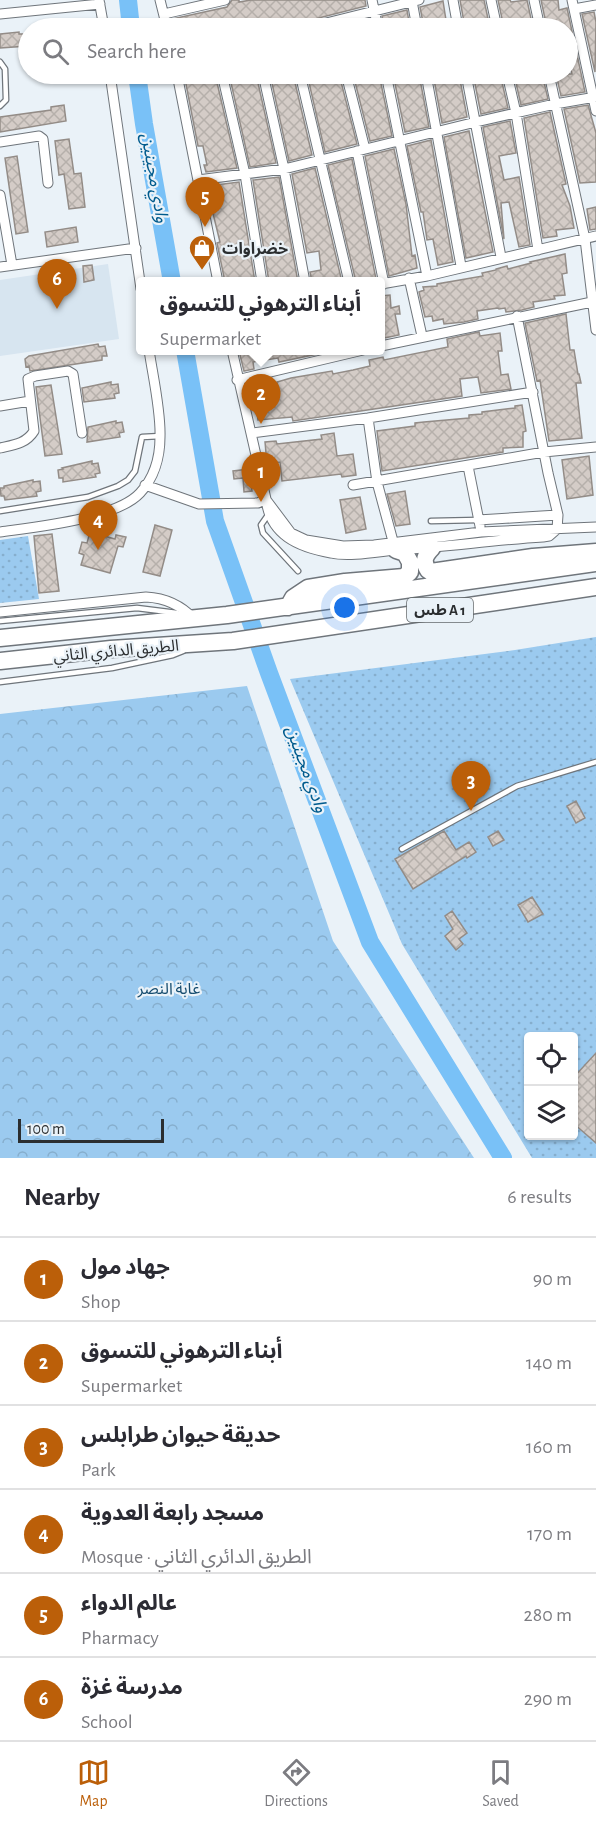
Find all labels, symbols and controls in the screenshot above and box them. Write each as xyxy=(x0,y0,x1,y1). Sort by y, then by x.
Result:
search box xyxy=(18,18,578,84)
icon: search xyxy=(39,35,72,68)
text: Search here xyxy=(87,40,186,62)
water label: وادي مجينين xyxy=(133,132,171,225)
pin: 5 xyxy=(186,178,224,227)
shop icon: خضراوات xyxy=(187,233,217,271)
place label: خضراوات xyxy=(222,241,288,258)
pin: 6 xyxy=(38,260,76,309)
popup xyxy=(136,277,385,355)
text: أبناء الترهوني للتسوق xyxy=(160,293,361,315)
text: Supermarket xyxy=(160,329,261,349)
pin: 2 xyxy=(242,374,280,424)
pin: 1 xyxy=(242,452,280,502)
pin: 4 xyxy=(78,500,118,550)
your location xyxy=(330,593,359,622)
road number: طس A 1 xyxy=(407,598,473,622)
street label: الطريق الدائري الثاني xyxy=(53,638,180,668)
water label: وادي مجينين xyxy=(278,724,330,817)
pin: 3 xyxy=(452,762,490,811)
park label: غابة النصر xyxy=(137,981,200,998)
map controls xyxy=(524,1032,578,1140)
button: locate xyxy=(524,1032,578,1086)
button: layers xyxy=(524,1086,578,1140)
scale bar xyxy=(18,1116,164,1144)
text: 100 m xyxy=(27,1121,65,1137)
text: Nearby xyxy=(24,1184,100,1210)
text: 6 results xyxy=(507,1187,572,1207)
text: جهاد مول xyxy=(81,1256,170,1278)
text: 1 xyxy=(40,1269,47,1289)
text: 90 m xyxy=(533,1269,572,1289)
text: Shop xyxy=(81,1292,121,1312)
text: أبناء الترهوني للتسوق xyxy=(81,1340,282,1362)
text: 2 xyxy=(39,1353,48,1373)
text: 140 m xyxy=(526,1353,572,1373)
text: Supermarket xyxy=(81,1376,182,1396)
text: حديقة حيوان طرابلس xyxy=(81,1424,280,1446)
text: 3 xyxy=(39,1437,48,1457)
text: 160 m xyxy=(526,1437,572,1457)
text: Park xyxy=(81,1460,116,1480)
text: مسجد رابعة العدوية xyxy=(81,1502,264,1524)
text: 4 xyxy=(38,1524,49,1544)
text: 170 m xyxy=(527,1524,572,1544)
text: Mosque · الطريق الدائري الثاني xyxy=(81,1547,312,1567)
text: عالم الدواء xyxy=(81,1592,177,1614)
text: 5 xyxy=(39,1605,48,1625)
text: 280 m xyxy=(524,1605,572,1625)
text: Pharmacy xyxy=(81,1628,159,1648)
text: مدرسة غزة xyxy=(81,1676,183,1698)
text: 6 xyxy=(39,1689,48,1709)
text: 290 m xyxy=(524,1689,572,1709)
text: School xyxy=(81,1712,133,1732)
tab: Map xyxy=(77,1756,110,1811)
tab: Directions xyxy=(264,1756,328,1811)
tab: Saved xyxy=(482,1756,519,1811)

